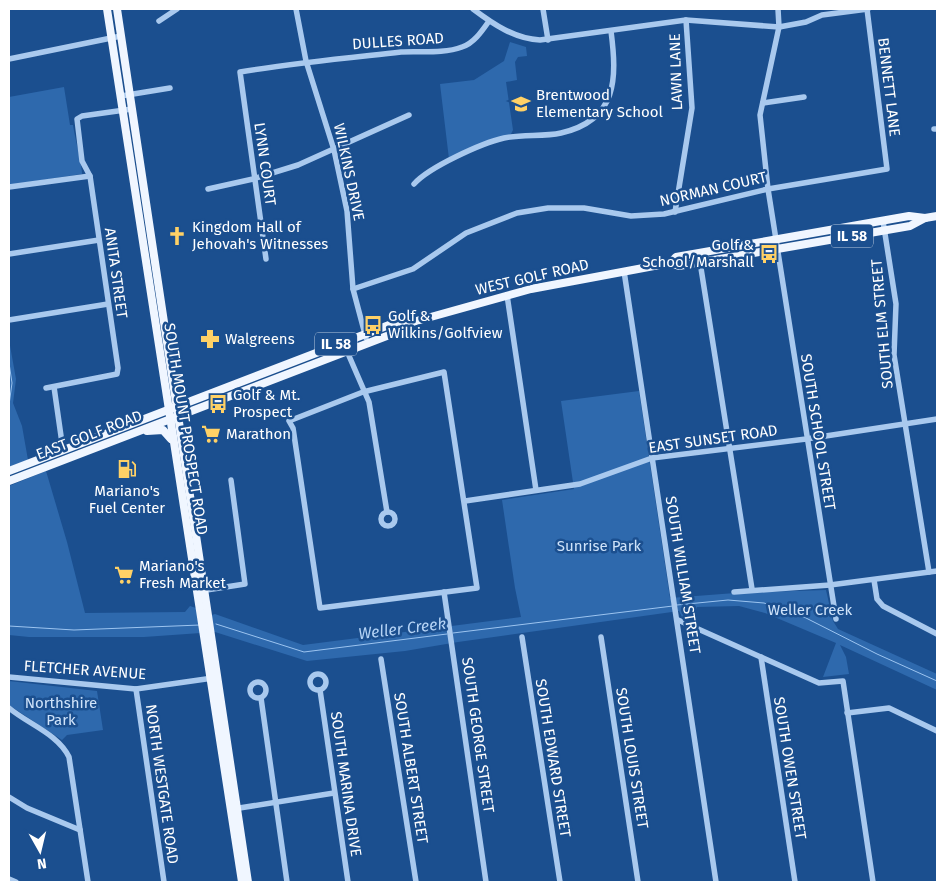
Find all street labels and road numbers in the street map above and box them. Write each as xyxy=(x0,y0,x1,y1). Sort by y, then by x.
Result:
street label: DULLES ROAD xyxy=(351,29,445,53)
street label: LAWN LANE xyxy=(666,33,686,111)
street label: BENNETT LANE xyxy=(874,37,904,137)
street label: LYNN COURT xyxy=(250,121,280,207)
street label: WILKINS DRIVE xyxy=(330,121,368,223)
street label: NORMAN COURT xyxy=(658,168,768,210)
road number: IL 58 xyxy=(831,225,873,248)
street label: ANITA STREET xyxy=(101,227,131,320)
street label: WEST GOLF ROAD xyxy=(474,255,590,299)
street label: SOUTH ELM STREET xyxy=(867,258,897,389)
street label: SOUTH MOUNT PROSPECT ROAD xyxy=(160,322,212,536)
road number: IL 58 xyxy=(315,332,357,356)
street label: SOUTH SCHOOL STREET xyxy=(797,353,839,512)
street label: EAST GOLF ROAD xyxy=(33,406,145,464)
street label: EAST SUNSET ROAD xyxy=(647,421,779,457)
street label: SOUTH WILLIAM STREET xyxy=(662,495,704,655)
street label: SOUTH GEORGE STREET xyxy=(458,656,498,814)
street label: FLETCHER AVENUE xyxy=(23,657,147,683)
street label: SOUTH EDWARD STREET xyxy=(532,677,574,839)
street label: SOUTH LOUIS STREET xyxy=(612,686,652,830)
street label: SOUTH ALBERT STREET xyxy=(390,691,432,845)
street label: SOUTH OWEN STREET xyxy=(770,696,810,841)
street label: NORTH WESTGATE ROAD xyxy=(142,703,182,865)
street label: SOUTH MARINA DRIVE xyxy=(327,710,365,858)

